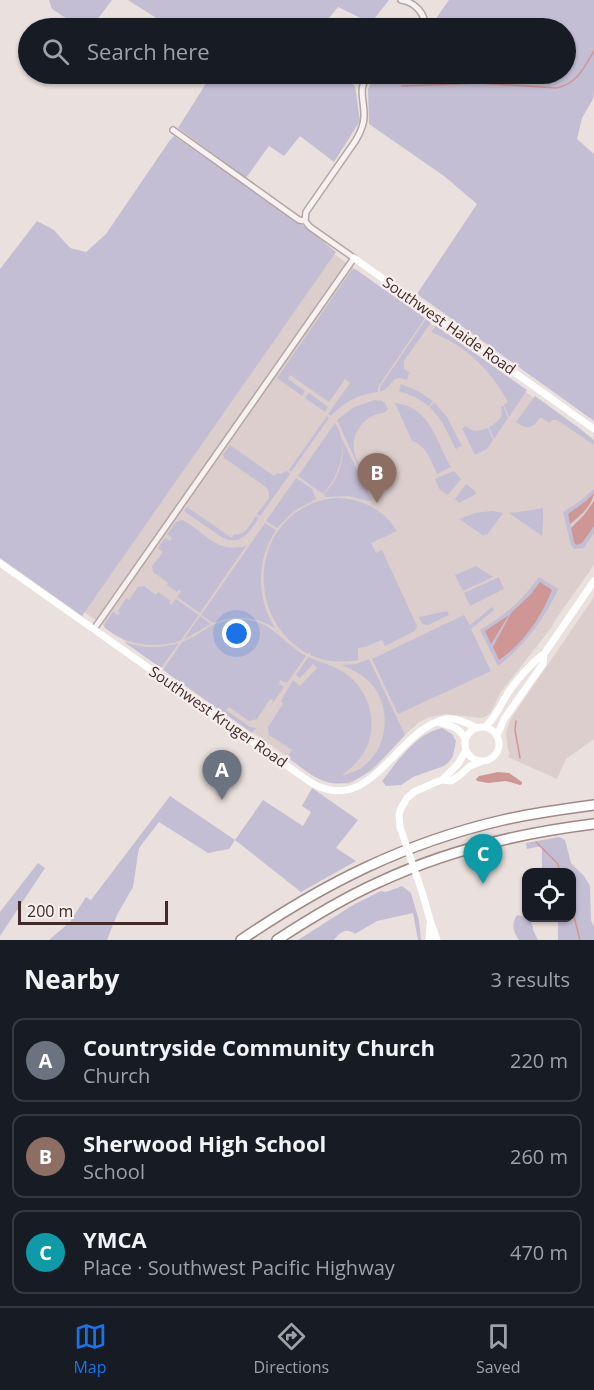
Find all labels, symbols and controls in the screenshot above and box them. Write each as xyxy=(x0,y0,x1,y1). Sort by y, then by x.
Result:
search box xyxy=(18,18,576,84)
icon: search xyxy=(39,35,72,68)
text: Search here xyxy=(87,36,210,66)
street label: Southwest Haide Road xyxy=(379,272,520,379)
pin: B xyxy=(358,454,397,503)
your location xyxy=(222,619,251,648)
street label: Southwest Kruger Road xyxy=(146,661,292,772)
pin: A xyxy=(202,750,242,800)
pin: C xyxy=(464,834,502,884)
map controls xyxy=(522,868,576,922)
button: locate xyxy=(522,868,576,922)
scale bar xyxy=(18,898,168,926)
text: 200 m xyxy=(27,900,73,922)
text: Nearby xyxy=(24,961,119,997)
text: 3 results xyxy=(490,966,570,993)
text: Countryside Community Church xyxy=(83,1032,435,1062)
text: A xyxy=(39,1047,52,1074)
text: 220 m xyxy=(510,1047,568,1074)
text: Church xyxy=(83,1062,150,1089)
text: Sherwood High School xyxy=(83,1128,326,1158)
text: B xyxy=(39,1143,52,1170)
text: 260 m xyxy=(510,1143,568,1170)
text: School xyxy=(83,1158,145,1185)
text: YMCA xyxy=(83,1224,147,1254)
text: C xyxy=(39,1239,52,1266)
text: 470 m xyxy=(510,1239,568,1266)
text: Place · Southwest Pacific Highway xyxy=(83,1254,395,1281)
tab: Map xyxy=(73,1320,107,1378)
tab: Directions xyxy=(253,1320,329,1378)
tab: Saved xyxy=(476,1320,521,1378)

